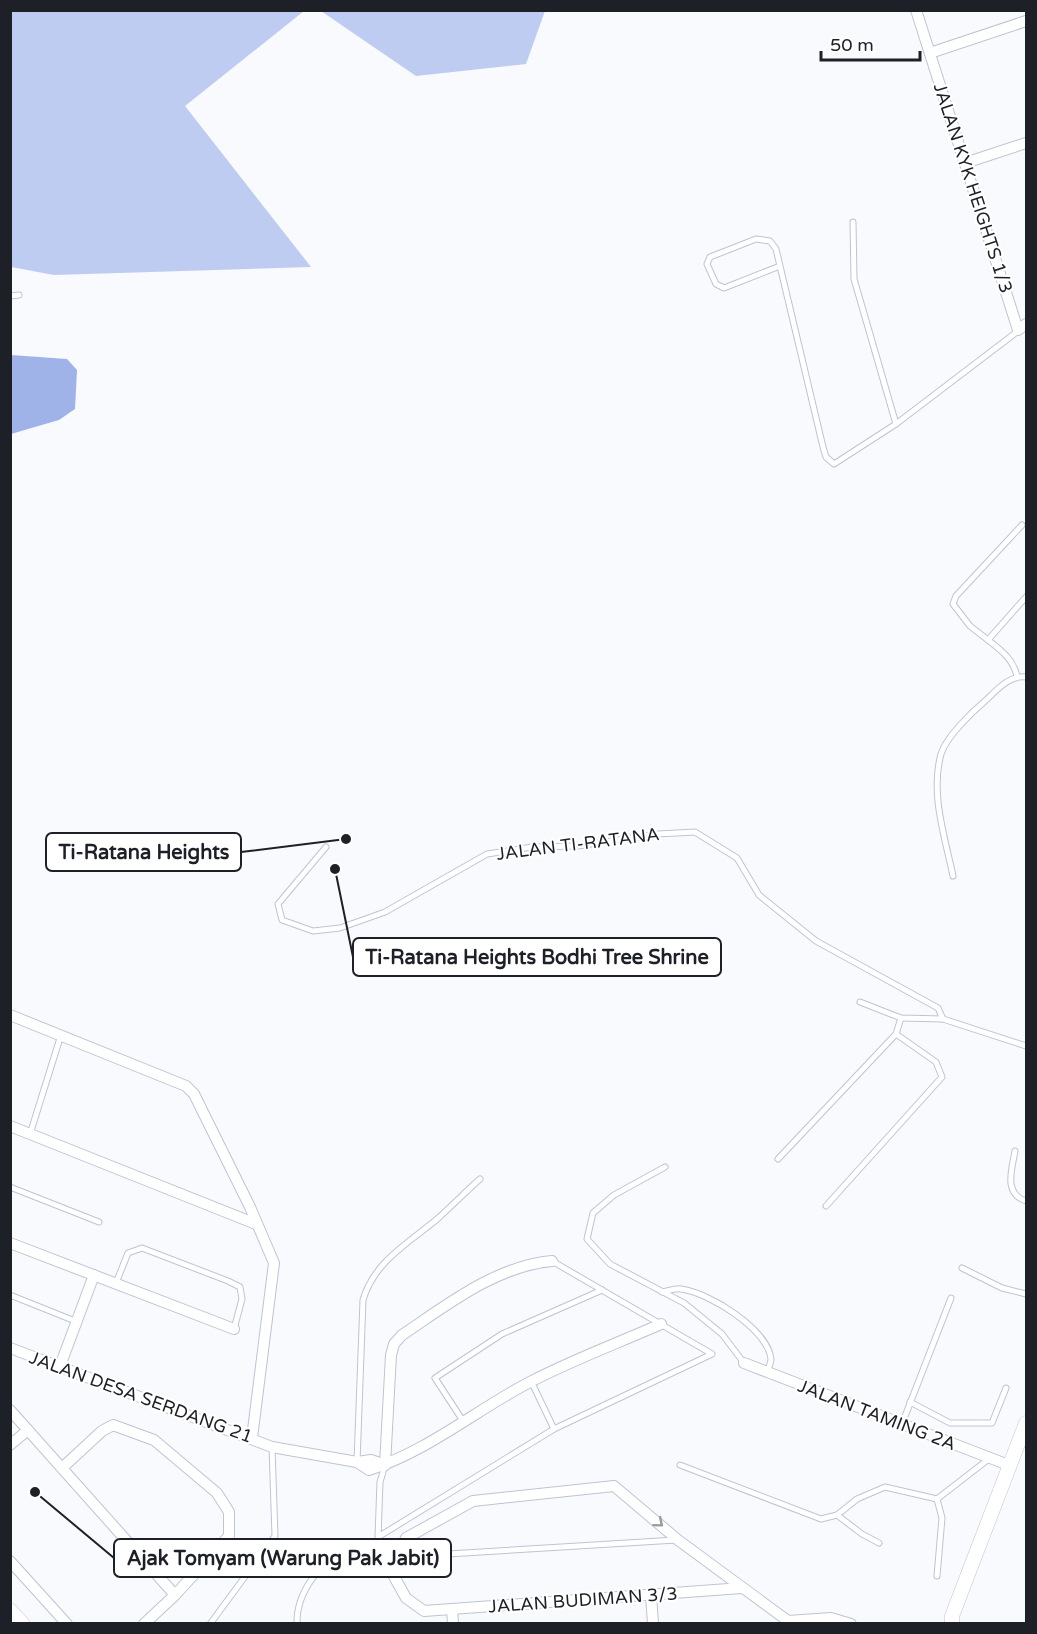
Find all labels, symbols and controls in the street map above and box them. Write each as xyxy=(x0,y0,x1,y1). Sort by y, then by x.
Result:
scale bar xyxy=(821,24,920,62)
text: 50 m xyxy=(830,34,874,56)
street label: JALAN KYK HEIGHTS 1/3 xyxy=(929,80,1017,296)
street label: JALAN TI-RATANA xyxy=(495,823,661,865)
callout: Ti-Ratana Heights xyxy=(46,833,241,871)
text: Ti-Ratana Heights xyxy=(58,841,230,865)
callout: Ti-Ratana Heights Bodhi Tree Shrine xyxy=(353,938,721,976)
text: Ti-Ratana Heights Bodhi Tree Shrine xyxy=(364,946,709,970)
street label: JALAN DESA SERDANG 21 xyxy=(26,1346,256,1448)
street label: JALAN TAMING 2A xyxy=(795,1375,959,1455)
one-way arrow xyxy=(652,1516,663,1527)
callout: Ajak Tomyam (Warung Pak Jabit) xyxy=(114,1539,451,1577)
text: Ajak Tomyam (Warung Pak Jabit) xyxy=(127,1547,439,1571)
street label: JALAN BUDIMAN 3/3 xyxy=(488,1582,678,1618)

